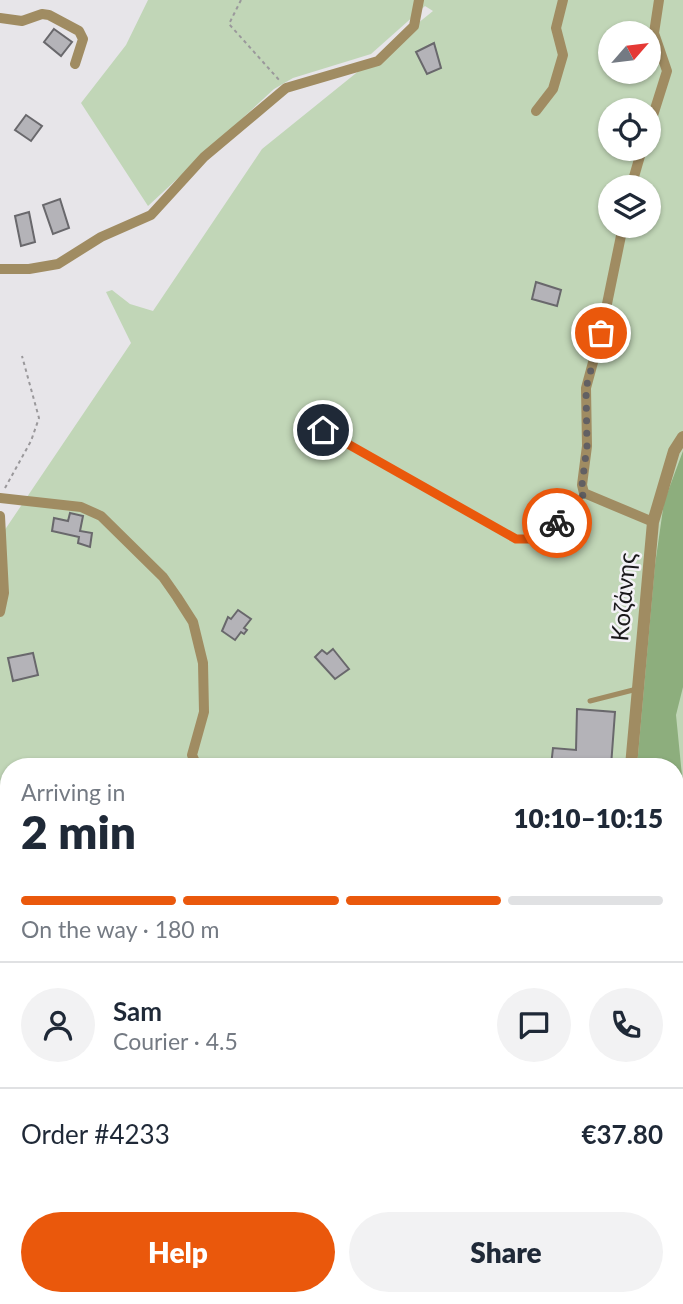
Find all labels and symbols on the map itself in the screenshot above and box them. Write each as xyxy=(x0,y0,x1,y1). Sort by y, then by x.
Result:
north arrow xyxy=(598,21,662,84)
pin xyxy=(571,303,631,363)
pin xyxy=(293,400,353,460)
courier xyxy=(522,488,592,558)
street label: Κοζάνης xyxy=(604,551,641,642)

